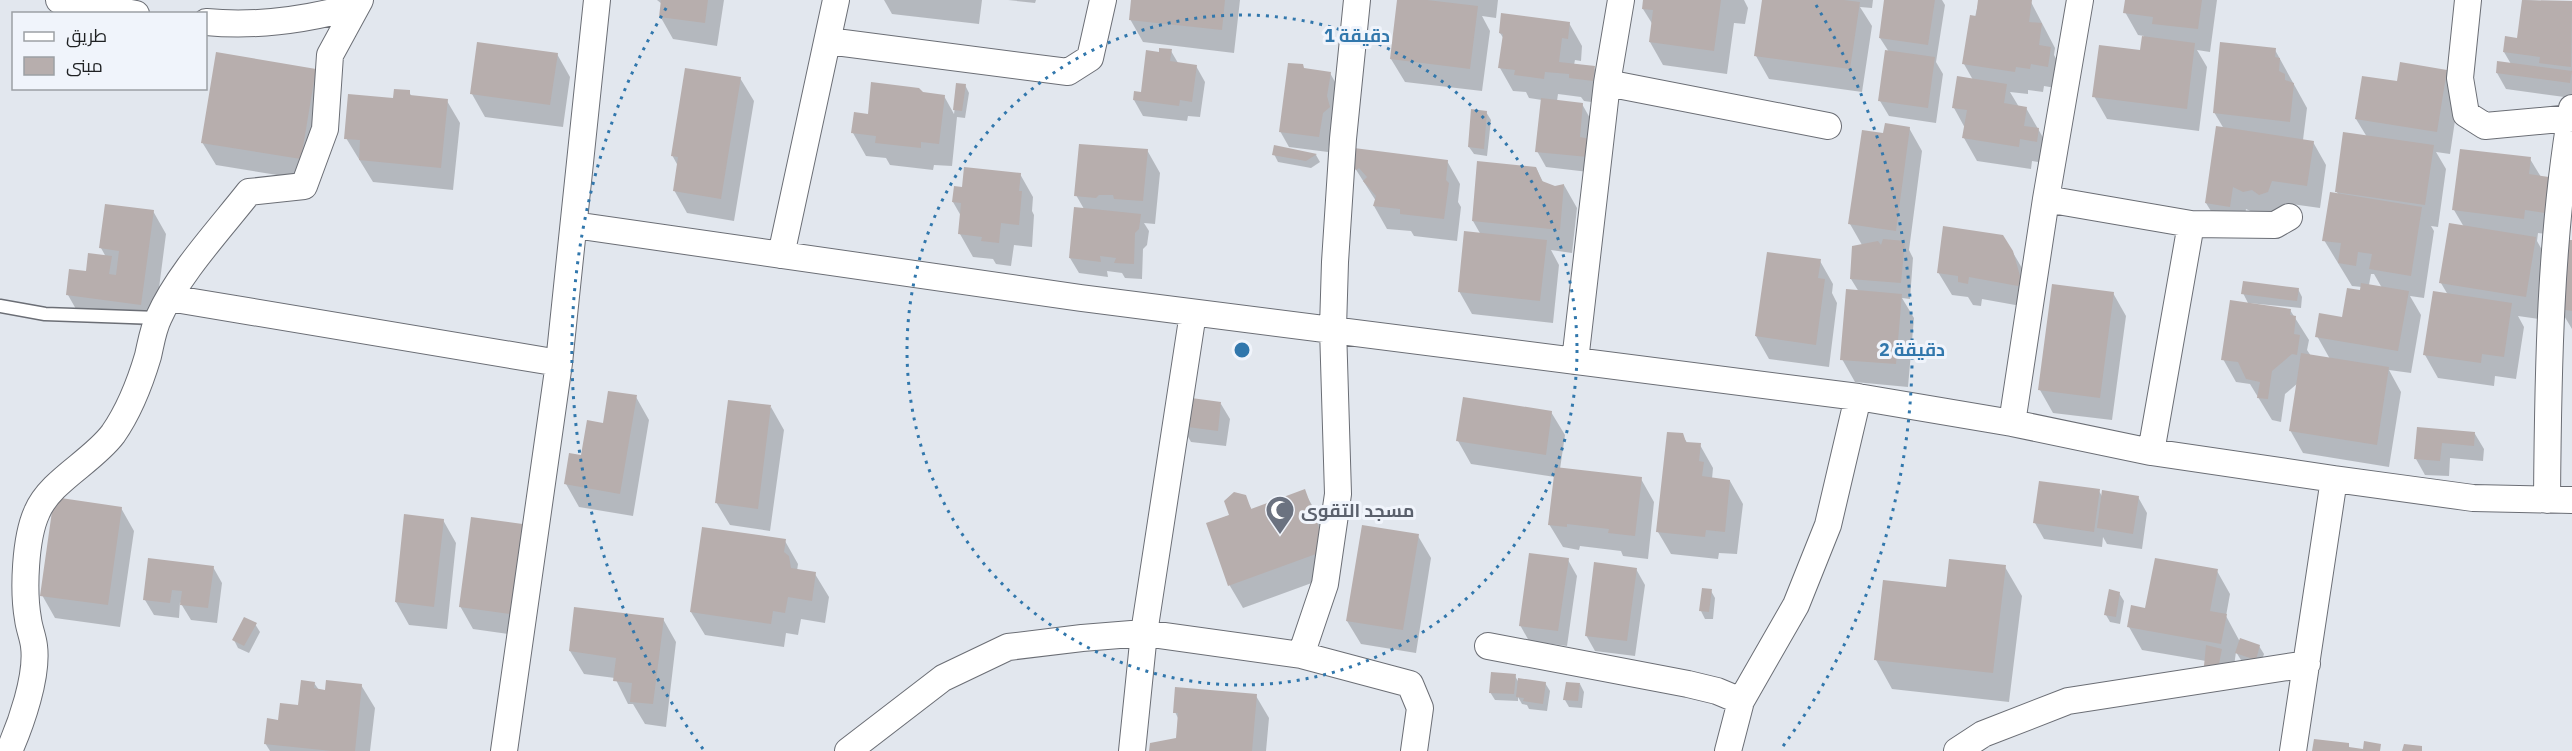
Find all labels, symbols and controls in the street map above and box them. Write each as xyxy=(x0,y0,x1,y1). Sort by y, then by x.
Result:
legend xyxy=(12,12,207,90)
text: طريق xyxy=(66,24,107,48)
text: 1 دقيقة xyxy=(1324,24,1390,47)
text: مبنى xyxy=(66,54,103,77)
text: 2 دقيقة xyxy=(1879,338,1945,361)
centre of rings xyxy=(1232,340,1252,360)
mosque icon: مسجد التقوى xyxy=(1264,494,1296,536)
place label: مسجد التقوى xyxy=(1301,499,1414,522)

